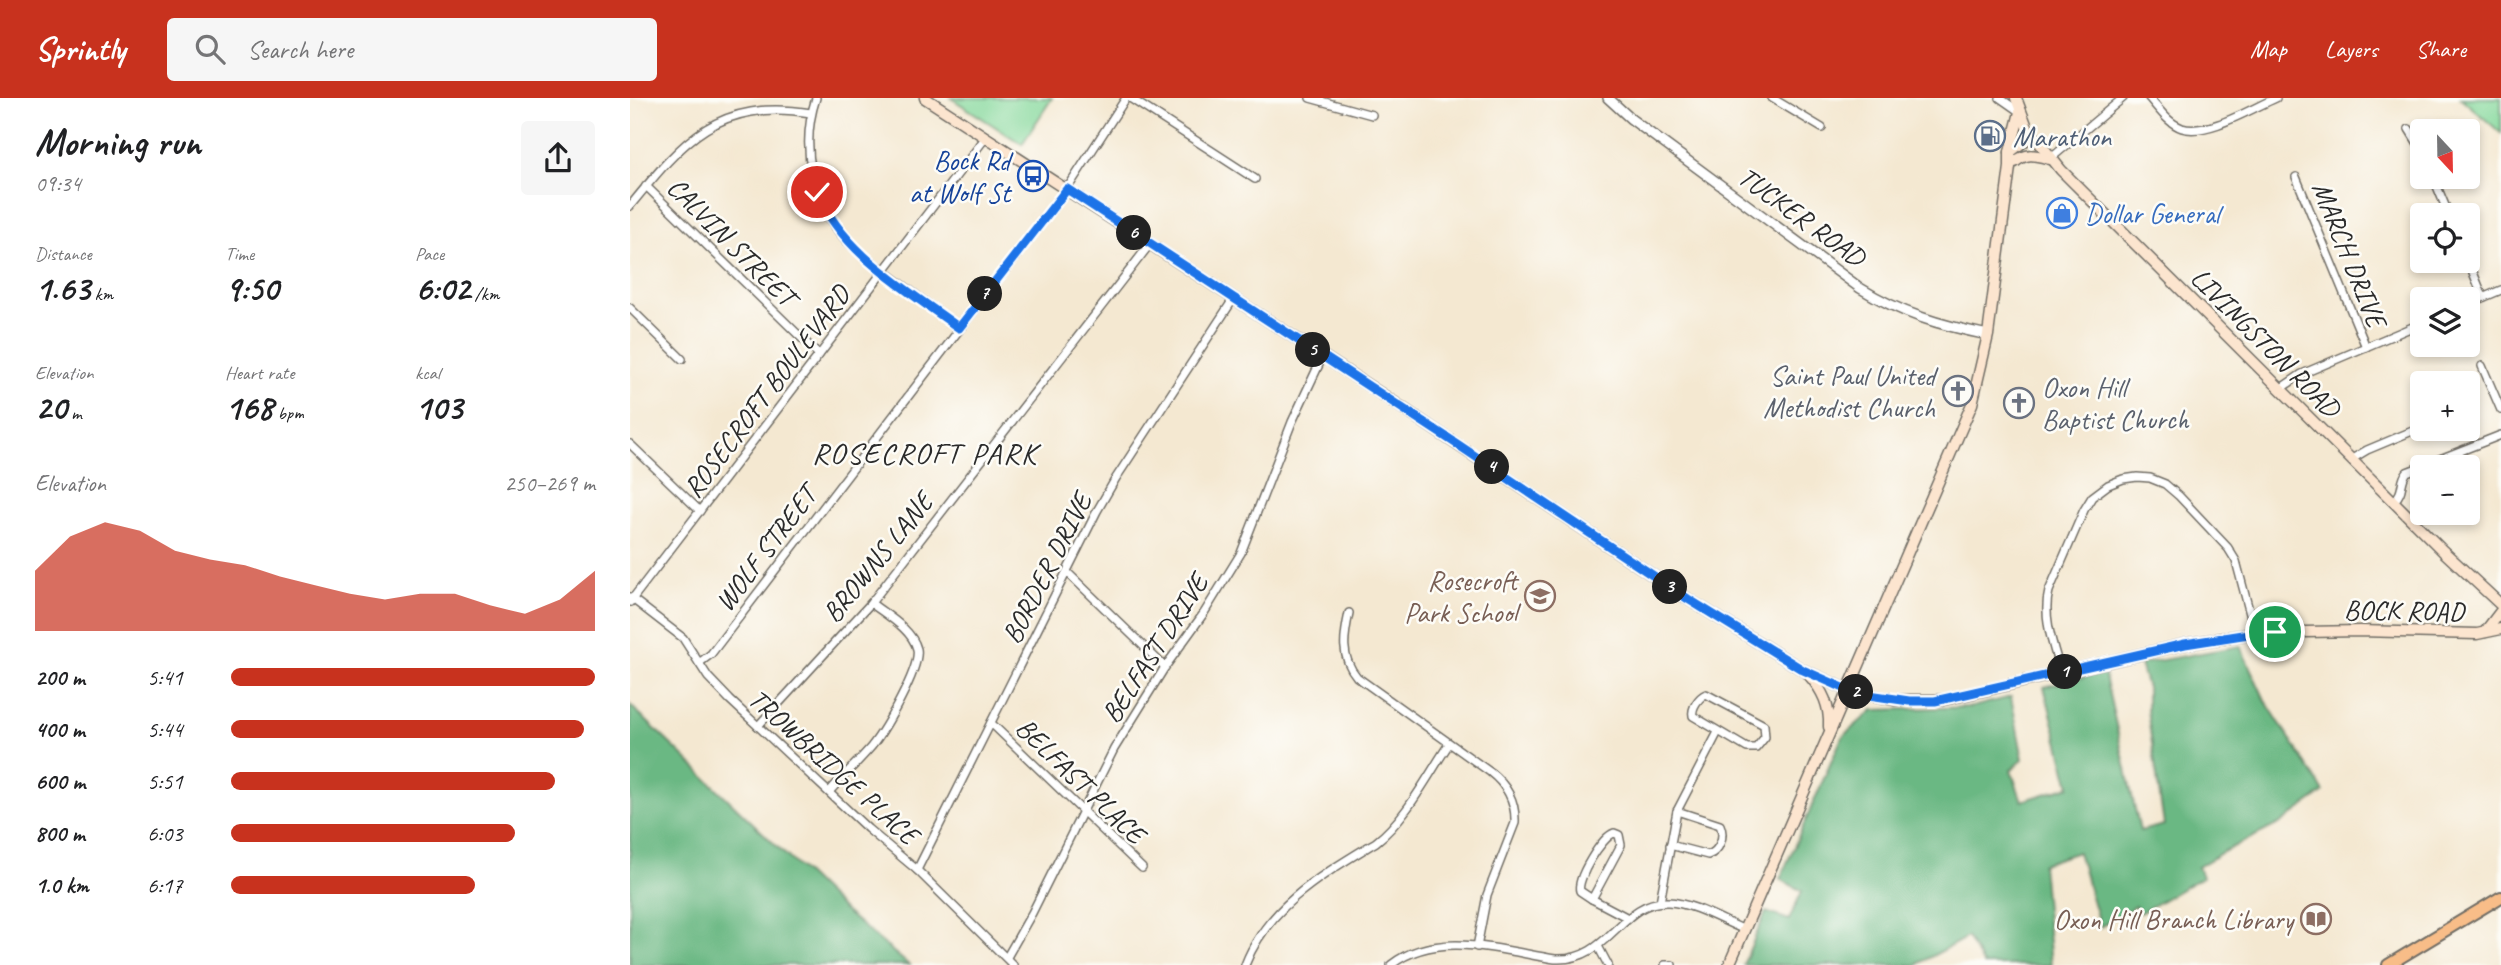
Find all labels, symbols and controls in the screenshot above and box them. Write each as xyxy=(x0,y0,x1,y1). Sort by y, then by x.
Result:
search box xyxy=(167,18,657,81)
text: Sprintly xyxy=(35,28,125,70)
icon: search xyxy=(191,30,229,68)
text: Search here xyxy=(247,33,353,66)
text: Map xyxy=(2250,34,2287,64)
text: Layers xyxy=(2325,34,2378,64)
text: Share xyxy=(2416,34,2466,64)
text: Morning run xyxy=(35,119,201,166)
fuel station icon: Marathon xyxy=(1973,119,2007,153)
place label: Marathon xyxy=(2013,119,2113,154)
north arrow xyxy=(2410,119,2480,189)
map controls xyxy=(2410,119,2480,525)
button: share xyxy=(521,121,595,195)
place label: Bock Rd at Wolf St xyxy=(909,143,1014,210)
bus stop icon: Bock Rd at Wolf St xyxy=(1016,159,1050,193)
street label: TUCKER ROAD xyxy=(1732,159,1874,276)
pin xyxy=(787,162,847,222)
text: 09:34 xyxy=(35,169,81,198)
street label: CALVIN STREET xyxy=(660,170,808,318)
icon: check xyxy=(798,173,836,211)
street label: MARCH DRIVE xyxy=(2305,176,2396,335)
shop icon: Dollar General xyxy=(2045,196,2079,230)
place label: Dollar General xyxy=(2085,196,2225,231)
button: locate xyxy=(2410,203,2480,273)
pin: 6 xyxy=(1116,216,1152,250)
text: 6 xyxy=(1129,220,1138,244)
text: Distance xyxy=(35,242,92,266)
text: Time xyxy=(225,242,254,266)
text: Pace xyxy=(415,242,444,266)
street label: LIVINGSTON ROAD xyxy=(2184,260,2350,426)
text: 1.63 xyxy=(35,266,90,311)
text: 9:50 xyxy=(225,266,278,311)
text: 6:02 xyxy=(415,266,470,311)
pin: 7 xyxy=(968,276,1002,312)
street label: ROSECROFT BOULEVARD xyxy=(675,277,859,504)
text: 7 xyxy=(980,281,989,305)
text: km xyxy=(90,282,113,306)
text: /km xyxy=(470,282,499,306)
button: layers xyxy=(2410,287,2480,357)
pin: 5 xyxy=(1296,332,1330,368)
text: 5 xyxy=(1308,337,1317,361)
place label: Saint Paul United Methodist Church xyxy=(1763,358,1939,425)
text: Elevation xyxy=(35,361,93,385)
text: Heart rate xyxy=(225,361,294,385)
text: kcal xyxy=(415,361,440,385)
place label: Oxon Hill Baptist Church xyxy=(2042,370,2190,437)
button: + xyxy=(2410,371,2480,441)
church icon: Saint Paul United Methodist Church xyxy=(1941,374,1975,408)
text: 20 xyxy=(35,385,67,430)
text: 168 xyxy=(225,385,273,430)
text: 103 xyxy=(415,385,462,430)
church icon: Oxon Hill Baptist Church xyxy=(2002,386,2036,420)
text: m xyxy=(67,401,82,425)
text: bpm xyxy=(273,401,304,425)
district label: ROSECROFT PARK xyxy=(812,434,1042,472)
pin: 4 xyxy=(1474,450,1510,484)
text: 4 xyxy=(1487,454,1496,478)
button: − xyxy=(2410,455,2480,525)
text: Elevation xyxy=(35,469,106,498)
text: 250–269 m xyxy=(504,469,595,498)
street label: WOLF STREET xyxy=(707,474,828,618)
street label: BROWNS LANE xyxy=(814,483,943,629)
street label: BORDER DRIVE xyxy=(994,484,1101,649)
place label: Rosecroft Park School xyxy=(1404,563,1522,630)
street label: BELFAST DRIVE xyxy=(1093,565,1217,729)
pin: 3 xyxy=(1653,570,1688,604)
text: 3 xyxy=(1665,574,1674,598)
school or university icon: Rosecroft Park School xyxy=(1523,579,1557,613)
street label: BOCK ROAD xyxy=(2344,592,2466,629)
pin xyxy=(2245,602,2305,662)
icon: arrive xyxy=(2256,613,2294,651)
pin: 1 xyxy=(2048,654,2082,690)
text: 1 xyxy=(2060,659,2069,683)
text: 200 m xyxy=(35,663,85,692)
text: 5:41 xyxy=(147,663,183,692)
pin: 2 xyxy=(1838,674,1874,710)
text: 2 xyxy=(1851,679,1860,703)
street label: TROWBRIDGE PLACE xyxy=(741,681,929,854)
street label: BELFAST PLACE xyxy=(1009,710,1155,853)
text: 400 m xyxy=(35,715,85,744)
text: 5:44 xyxy=(147,715,183,744)
text: 600 m xyxy=(35,767,85,796)
text: 5:51 xyxy=(147,767,183,796)
text: 800 m xyxy=(35,819,85,848)
text: 6:03 xyxy=(147,819,183,848)
text: 1.0 km xyxy=(35,871,89,900)
text: 6:17 xyxy=(147,871,183,900)
place label: Oxon Hill Branch Library xyxy=(2054,902,2295,937)
library icon: Oxon Hill Branch Library xyxy=(2299,902,2333,936)

